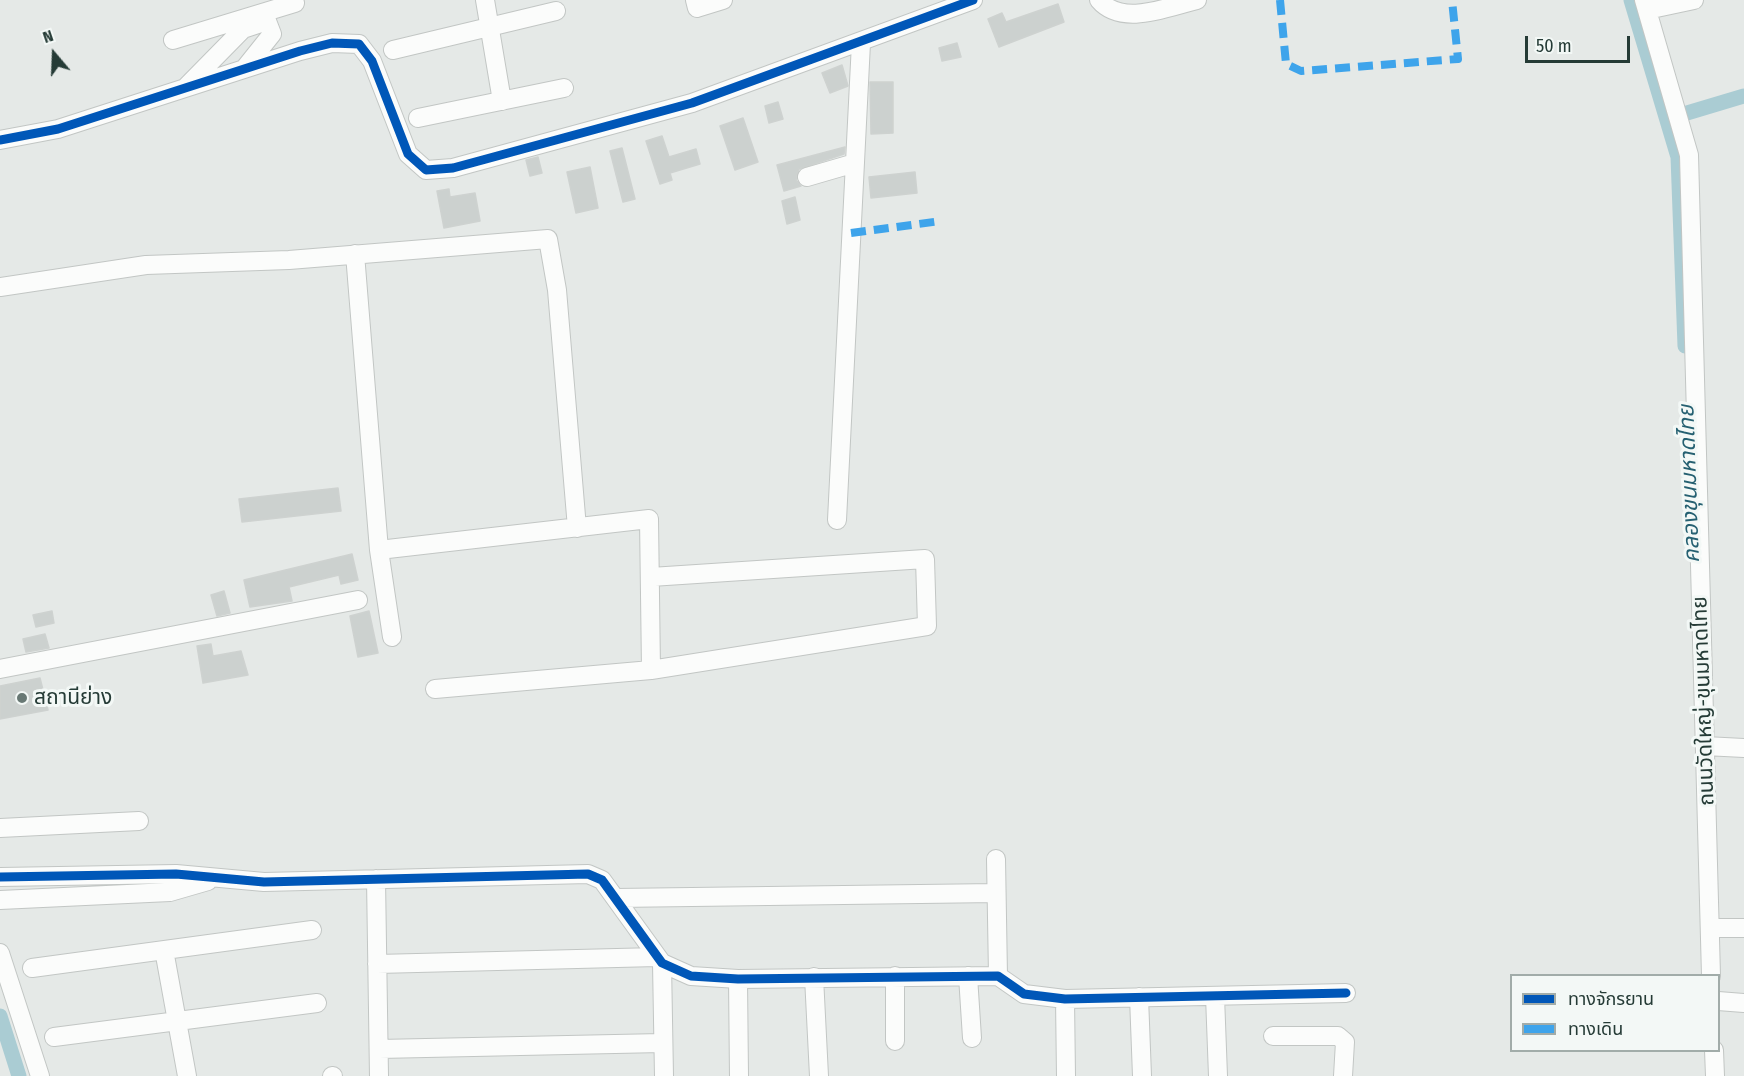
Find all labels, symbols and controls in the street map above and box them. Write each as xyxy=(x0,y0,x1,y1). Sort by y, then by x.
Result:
north arrow xyxy=(24,24,84,84)
scale bar xyxy=(1528,24,1633,62)
text: N xyxy=(40,26,56,47)
text: 50 m xyxy=(1536,35,1572,57)
water label: คลองขุนมหาดไทย xyxy=(1674,405,1706,563)
street label: ถนนวัดใหญ่-ขุนมหาดไทย xyxy=(1688,596,1720,806)
place label: สถานีย่าง xyxy=(34,685,112,711)
marker: สถานีย่าง xyxy=(15,691,29,705)
legend xyxy=(1510,974,1720,1052)
text: ทางจักรยาน xyxy=(1568,988,1654,1010)
text: ทางเดิน xyxy=(1568,1018,1623,1040)

